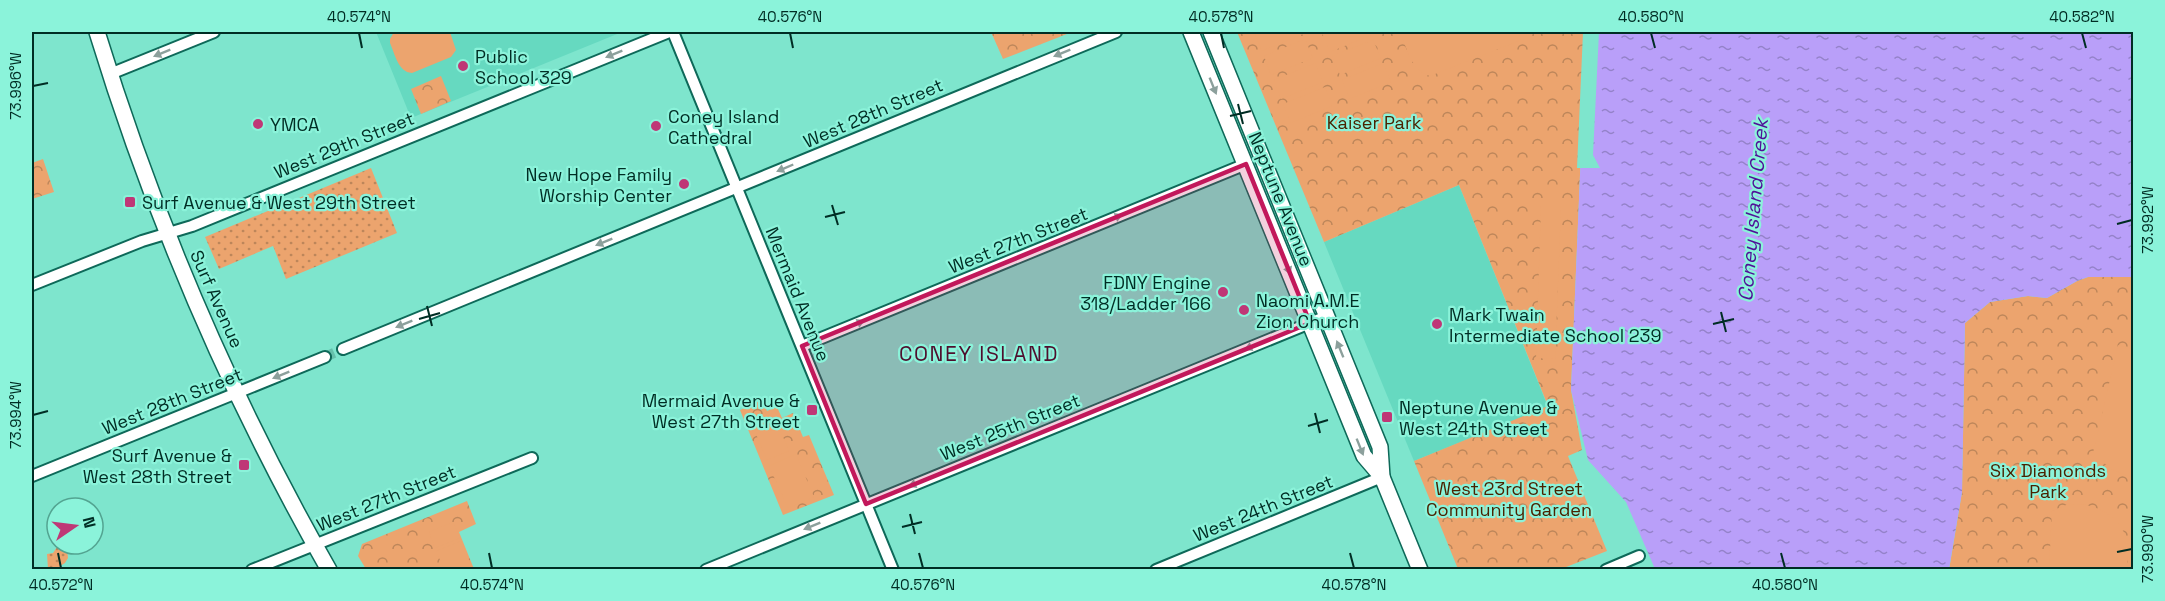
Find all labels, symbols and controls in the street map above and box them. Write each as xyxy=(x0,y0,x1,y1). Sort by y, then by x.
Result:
text: 40.574°N xyxy=(327,7,391,26)
text: 40.576°N xyxy=(758,7,822,26)
text: 40.578°N xyxy=(1189,7,1253,26)
text: 40.580°N xyxy=(1618,7,1684,26)
text: 40.582°N xyxy=(2049,7,2115,26)
place label: Public School 329 xyxy=(475,45,572,89)
one-way arrow xyxy=(153,49,171,58)
one-way arrow xyxy=(605,49,623,59)
one-way arrow xyxy=(1053,49,1071,58)
text: 73.996°W xyxy=(6,52,25,120)
marker: Public School 329 xyxy=(456,59,470,73)
street label: West 28th Street xyxy=(800,73,946,153)
one-way arrow xyxy=(1208,77,1218,95)
place label: Coney Island Cathedral xyxy=(668,105,779,149)
street label: West 29th Street xyxy=(271,106,417,184)
park label: Kaiser Park xyxy=(1327,111,1422,134)
place label: YMCA xyxy=(270,113,319,136)
water label: Coney Island Creek xyxy=(1732,115,1774,302)
marker: YMCA xyxy=(251,117,265,131)
marker: Coney Island Cathedral xyxy=(649,119,663,133)
street label: Neptune Avenue xyxy=(1244,128,1318,270)
place label: New Hope Family Worship Center xyxy=(525,163,672,207)
one-way arrow xyxy=(775,163,793,173)
marker: New Hope Family Worship Center xyxy=(677,177,691,191)
text: 73.992°W xyxy=(2138,186,2157,254)
place label: Surf Avenue & West 29th Street xyxy=(142,191,416,214)
marker: Surf Avenue & West 29th Street xyxy=(123,195,137,209)
street label: West 27th Street xyxy=(945,202,1091,278)
one-way arrow xyxy=(1105,213,1123,222)
street label: Mermaid Avenue xyxy=(761,223,835,365)
one-way arrow xyxy=(595,237,613,247)
street label: Surf Avenue xyxy=(185,246,249,352)
one-way arrow xyxy=(1283,257,1292,275)
place label: FDNY Engine 318/Ladder 166 xyxy=(1080,271,1211,315)
marker: FDNY Engine 318/Ladder 166 xyxy=(1216,285,1230,299)
place label: Naomi A.M.E Zion Church xyxy=(1256,289,1360,333)
marker: Naomi A.M.E Zion Church xyxy=(1237,303,1251,317)
place label: Mark Twain Intermediate School 239 xyxy=(1449,303,1662,347)
marker: Mark Twain Intermediate School 239 xyxy=(1430,317,1444,331)
one-way arrow xyxy=(395,319,413,329)
one-way arrow xyxy=(847,319,865,328)
district label: CONEY ISLAND xyxy=(899,340,1059,367)
one-way arrow xyxy=(1335,340,1344,358)
one-way arrow xyxy=(1244,342,1262,351)
street label: West 28th Street xyxy=(98,362,246,440)
one-way arrow xyxy=(272,371,290,380)
text: 73.994°W xyxy=(6,381,25,449)
street label: West 25th Street xyxy=(937,388,1083,466)
place label: Mermaid Avenue & West 27th Street xyxy=(642,389,800,433)
place label: Neptune Avenue & West 24th Street xyxy=(1399,396,1557,440)
marker: Mermaid Avenue & West 27th Street xyxy=(805,403,819,417)
marker: Neptune Avenue & West 24th Street xyxy=(1380,410,1394,424)
one-way arrow xyxy=(1356,438,1365,456)
place label: Surf Avenue & West 28th Street xyxy=(83,444,232,488)
marker: Surf Avenue & West 28th Street xyxy=(237,458,251,472)
park label: Six Diamonds Park xyxy=(1990,459,2106,503)
street label: West 27th Street xyxy=(313,460,459,536)
street label: West 24th Street xyxy=(1190,469,1336,547)
park label: West 23rd Street Community Garden xyxy=(1426,477,1592,521)
one-way arrow xyxy=(908,479,926,488)
north arrow xyxy=(45,496,105,556)
text: N xyxy=(78,515,101,530)
text: 73.990°W xyxy=(2138,515,2157,583)
one-way arrow xyxy=(803,522,821,531)
text: 40.572°N xyxy=(29,575,93,594)
text: 40.574°N xyxy=(460,575,524,594)
text: 40.576°N xyxy=(891,575,955,594)
text: 40.578°N xyxy=(1322,575,1386,594)
text: 40.580°N xyxy=(1752,575,1818,594)

